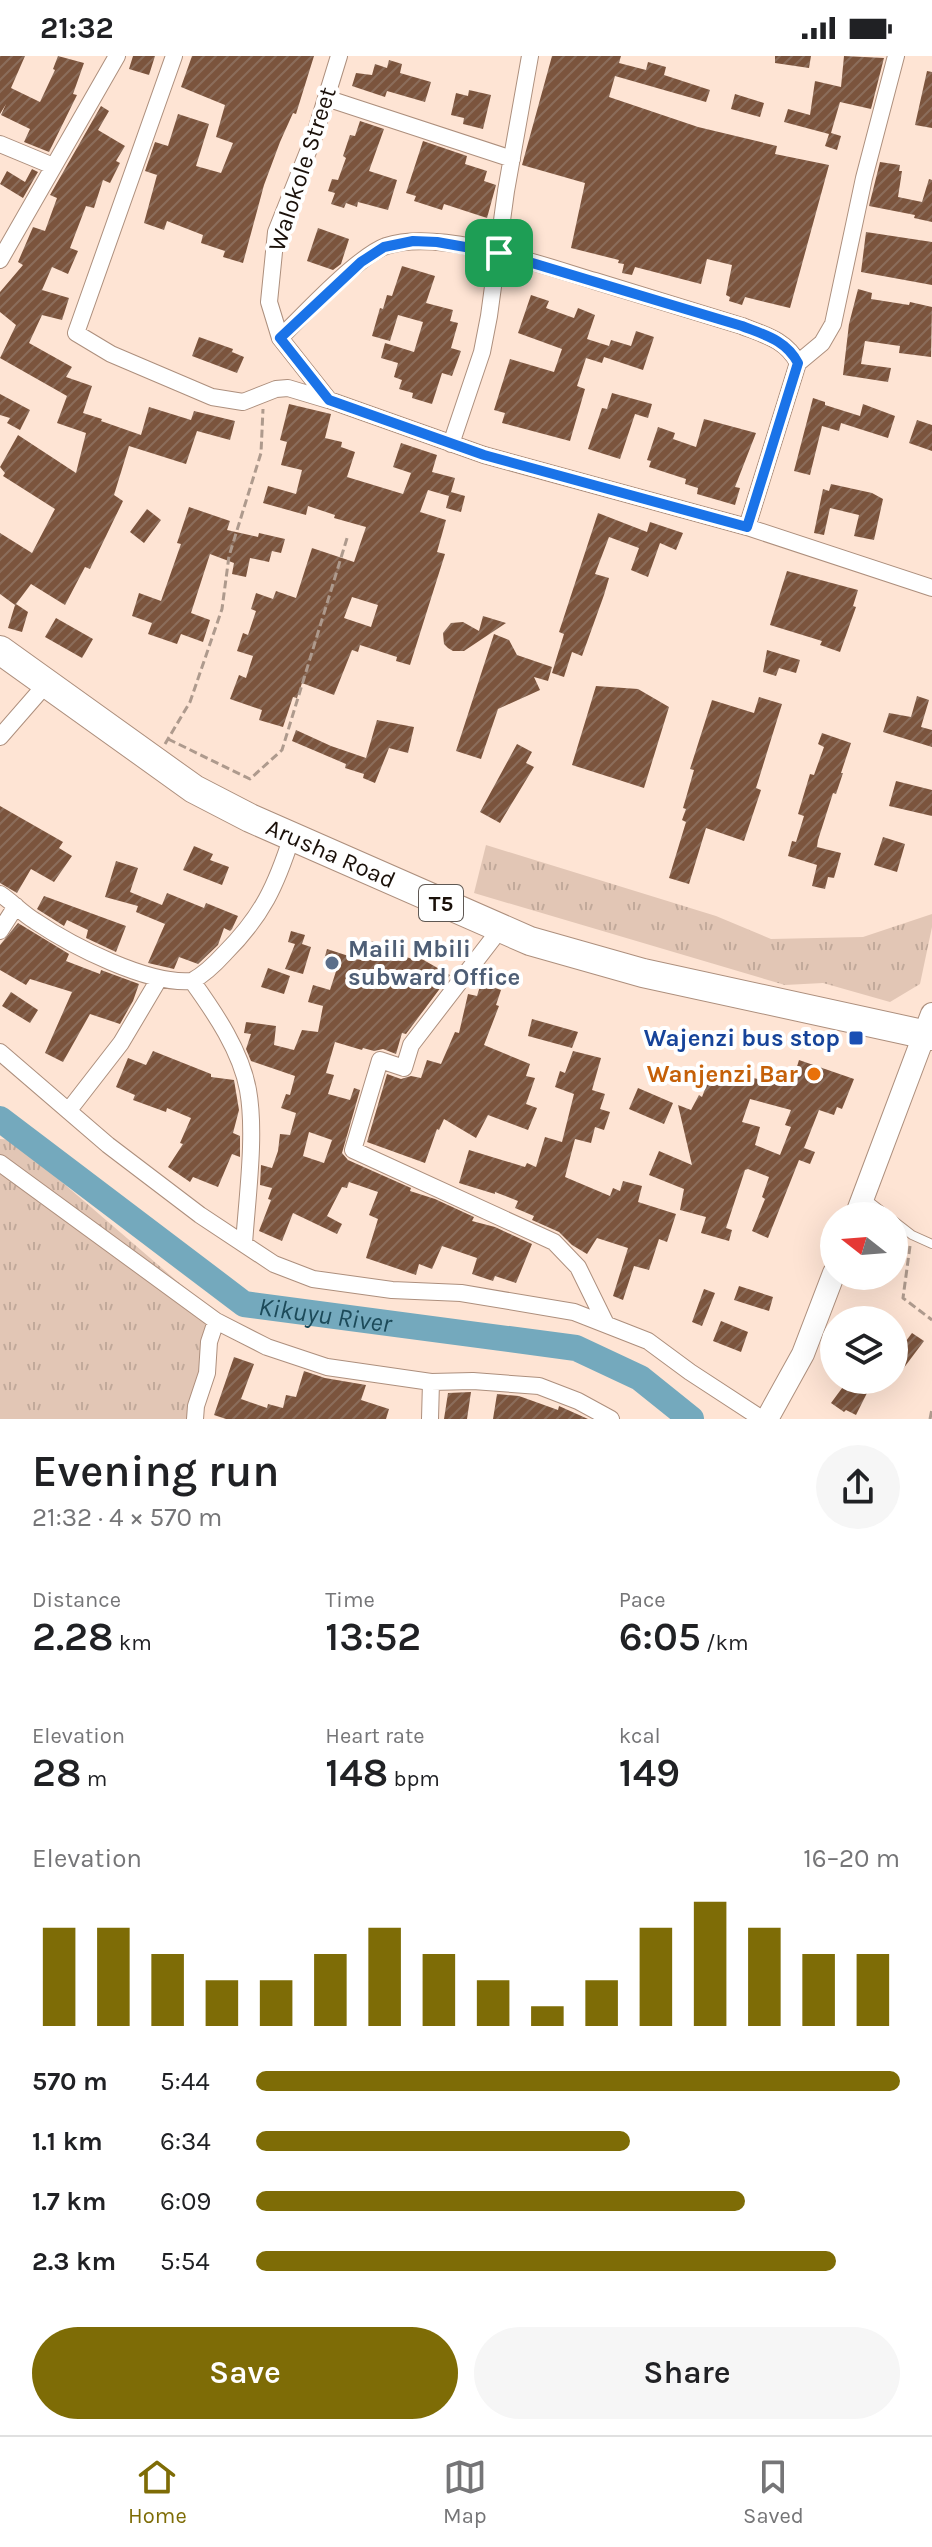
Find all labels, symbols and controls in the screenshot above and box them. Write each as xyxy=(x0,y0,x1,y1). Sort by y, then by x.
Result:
text: 21:32 xyxy=(40,10,114,46)
street label: Walokole Street xyxy=(262,83,342,255)
pin xyxy=(465,219,533,287)
icon: arrive xyxy=(477,231,521,275)
street label: Arusha Road xyxy=(262,813,400,894)
road number: T5 xyxy=(419,885,463,921)
place label: Maili Mbili subward Office xyxy=(348,935,520,991)
marker: Maili Mbili subward Office xyxy=(323,954,341,972)
place label: Wajenzi bus stop xyxy=(644,1024,840,1052)
marker: Wajenzi bus stop xyxy=(847,1029,865,1047)
place label: Wanjenzi Bar xyxy=(647,1060,799,1088)
marker: Wanjenzi Bar xyxy=(805,1065,823,1083)
north arrow xyxy=(820,1202,908,1290)
map controls xyxy=(820,1202,908,1394)
water label: Kikuyu River xyxy=(257,1291,394,1340)
button: layers xyxy=(820,1306,908,1394)
button: share xyxy=(816,1445,900,1529)
text: Evening run xyxy=(32,1446,279,1497)
text: 21:32 · 4 × 570 m xyxy=(32,1502,222,1533)
text: Distance xyxy=(32,1587,121,1613)
text: Time xyxy=(325,1587,375,1613)
text: Pace xyxy=(619,1587,666,1613)
text: 2.28 xyxy=(32,1613,114,1660)
text: 13:52 xyxy=(325,1613,421,1660)
text: 6:05 xyxy=(619,1613,701,1660)
text: km xyxy=(114,1630,152,1656)
text: /km xyxy=(701,1630,749,1656)
text: Elevation xyxy=(32,1723,125,1749)
text: Heart rate xyxy=(325,1723,425,1749)
text: kcal xyxy=(619,1723,661,1749)
text: 28 xyxy=(32,1749,81,1796)
text: 148 xyxy=(325,1749,388,1796)
text: 149 xyxy=(619,1749,680,1796)
text: m xyxy=(81,1766,107,1792)
text: bpm xyxy=(388,1766,440,1792)
text: Elevation xyxy=(32,1843,142,1874)
text: 16–20 m xyxy=(803,1843,900,1874)
text: 570 m xyxy=(32,2066,108,2097)
text: 5:44 xyxy=(160,2066,210,2097)
text: 1.1 km xyxy=(32,2126,103,2157)
text: 6:34 xyxy=(160,2126,211,2157)
text: 1.7 km xyxy=(32,2186,106,2217)
text: 6:09 xyxy=(160,2186,211,2217)
text: 2.3 km xyxy=(32,2246,116,2277)
text: 5:54 xyxy=(160,2246,210,2277)
button: Save xyxy=(32,2327,458,2419)
button: Share xyxy=(474,2327,900,2419)
tab: Home xyxy=(128,2455,187,2529)
tab: Map xyxy=(443,2455,487,2529)
tab: Saved xyxy=(743,2455,804,2529)

